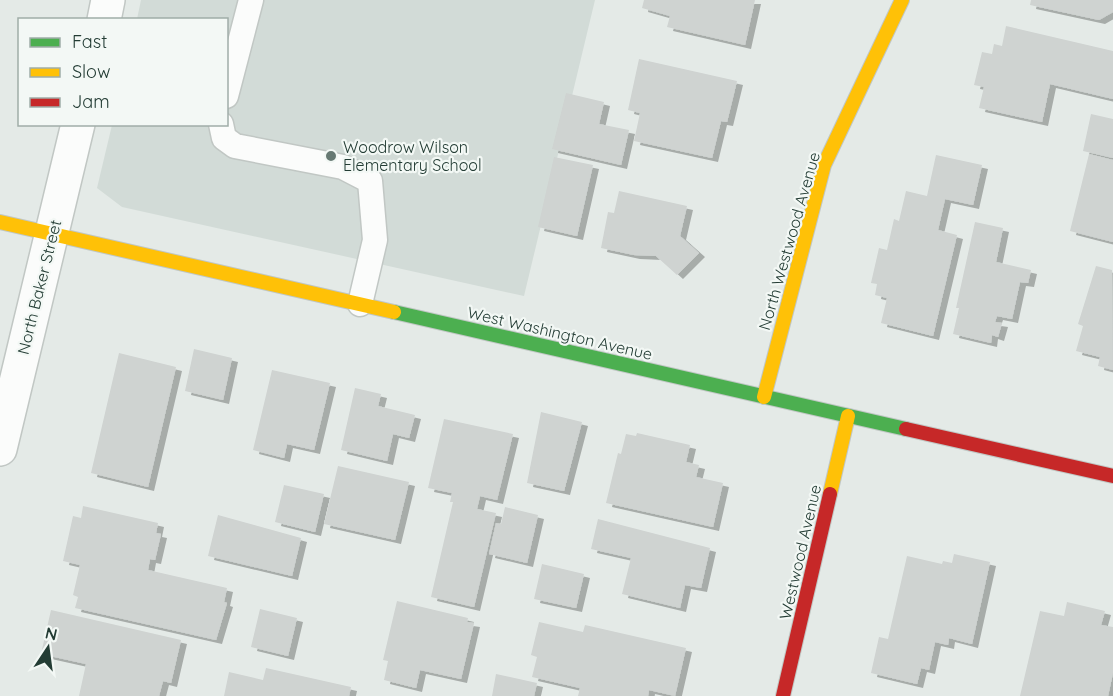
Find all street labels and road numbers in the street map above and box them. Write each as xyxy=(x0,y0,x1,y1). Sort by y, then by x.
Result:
street label: North Westwood Avenue xyxy=(754,150,824,332)
street label: North Baker Street xyxy=(13,218,65,356)
street label: West Washington Avenue xyxy=(466,302,654,364)
street label: Westwood Avenue xyxy=(775,483,825,621)

